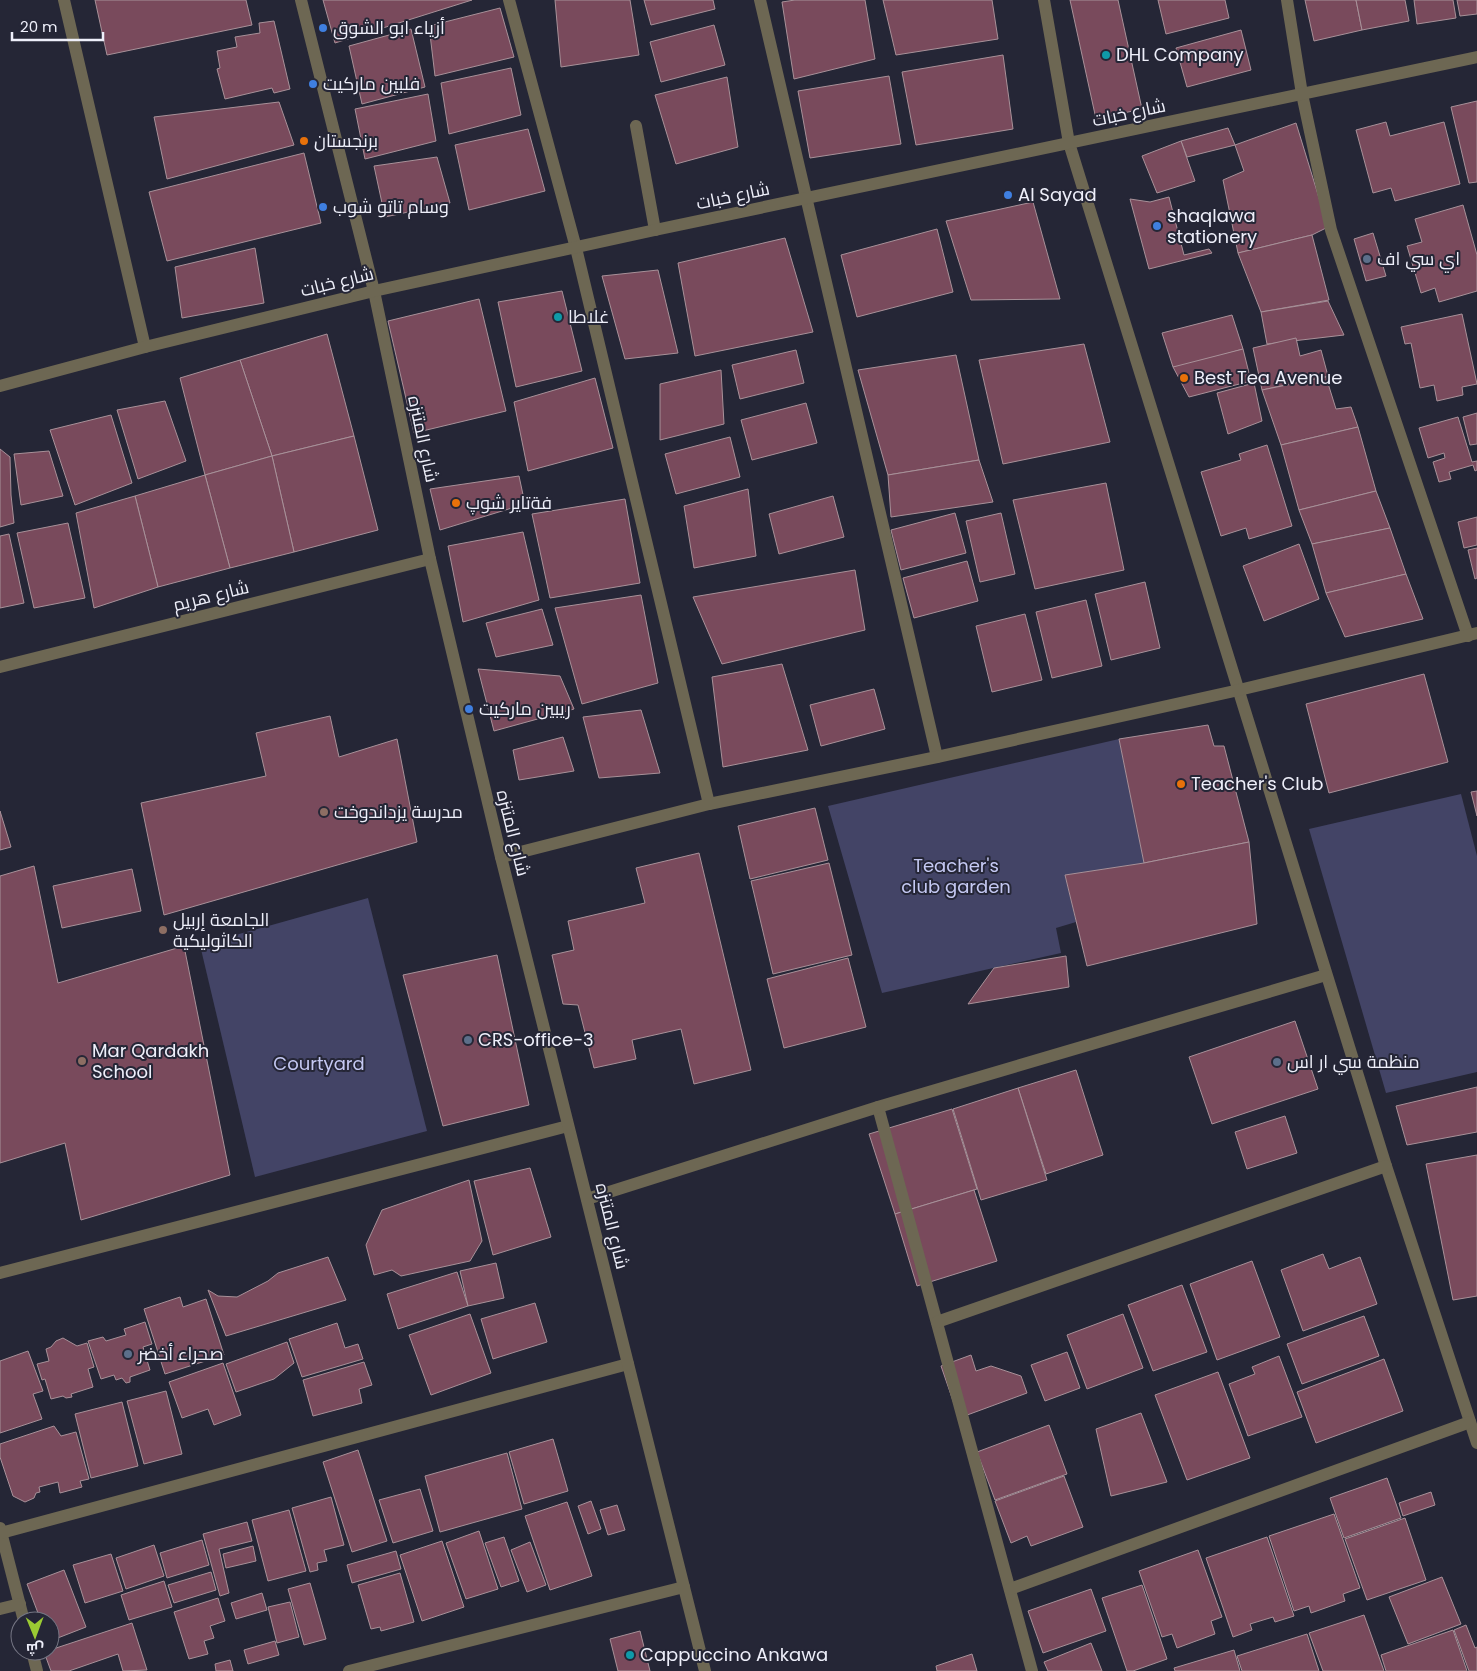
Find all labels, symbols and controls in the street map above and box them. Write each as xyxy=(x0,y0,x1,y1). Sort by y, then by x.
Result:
scale bar xyxy=(12,10,104,42)
place label: أزياء ابو الشوق xyxy=(333,15,445,40)
text: 20 m xyxy=(20,16,58,37)
marker: أزياء ابو الشوق xyxy=(317,22,329,34)
place label: DHL Company xyxy=(1116,42,1244,67)
marker: DHL Company xyxy=(1100,49,1112,61)
place label: فلبين ماركيت xyxy=(323,71,420,96)
marker: فلبين ماركيت xyxy=(307,78,319,90)
street label: شارع خبات xyxy=(1090,93,1168,132)
place label: برنجستان xyxy=(314,128,378,153)
marker: برنجستان xyxy=(298,135,310,147)
street label: شارع خبات xyxy=(694,176,772,215)
place label: Al Sayad xyxy=(1018,182,1097,207)
marker: Al Sayad xyxy=(1002,189,1014,201)
place label: وسام تاتو شوب xyxy=(333,194,449,219)
marker: وسام تاتو شوب xyxy=(317,201,329,213)
place label: shaqlawa stationery xyxy=(1167,203,1257,249)
marker: shaqlawa stationery xyxy=(1151,220,1163,232)
place label: اي سي اف xyxy=(1377,246,1460,273)
marker: اي سي اف xyxy=(1361,253,1373,265)
street label: شارع خبات xyxy=(298,260,376,303)
place label: غلاطا xyxy=(568,304,609,329)
marker: غلاطا xyxy=(552,311,564,323)
place label: Best Tea Avenue xyxy=(1194,365,1342,390)
marker: Best Tea Avenue xyxy=(1178,372,1190,384)
street label: شارع المتنزه xyxy=(402,393,445,485)
place label: فةتاير شوپ xyxy=(466,490,552,515)
marker: فةتاير شوپ xyxy=(450,497,462,509)
street label: شارع هريم xyxy=(170,574,252,617)
place label: ريبين ماركيت xyxy=(479,696,571,721)
marker: ريبين ماركيت xyxy=(463,703,475,715)
place label: Teacher's Club xyxy=(1191,771,1323,796)
marker: Teacher's Club xyxy=(1175,778,1187,790)
street label: شارع المتنزه xyxy=(491,787,536,879)
place label: مدرسة يزداندوخت xyxy=(334,799,463,824)
marker: مدرسة يزداندوخت xyxy=(318,806,330,818)
park label: Teacher's club garden xyxy=(901,853,1011,899)
place label: الجامعة إربيل الكاثوليكية xyxy=(173,907,269,953)
marker: الجامعة إربيل الكاثوليكية xyxy=(157,924,169,936)
place label: CRS-office-3 xyxy=(478,1027,594,1052)
marker: CRS-office-3 xyxy=(462,1034,474,1046)
place label: Mar Qardakh School xyxy=(92,1038,209,1084)
place label: منظمة سي ار اس xyxy=(1287,1049,1420,1075)
park label: Courtyard xyxy=(273,1051,365,1076)
marker: Mar Qardakh School xyxy=(76,1055,88,1067)
marker: منظمة سي ار اس xyxy=(1271,1056,1283,1068)
street label: شارع المتنزه xyxy=(590,1180,635,1272)
place label: صحراء أخضر xyxy=(137,1341,223,1366)
marker: صحراء أخضر xyxy=(122,1348,134,1360)
north arrow xyxy=(10,1611,60,1661)
text: ش xyxy=(26,1639,44,1659)
place label: Cappuccino Ankawa xyxy=(640,1642,828,1667)
marker: Cappuccino Ankawa xyxy=(624,1649,636,1661)

